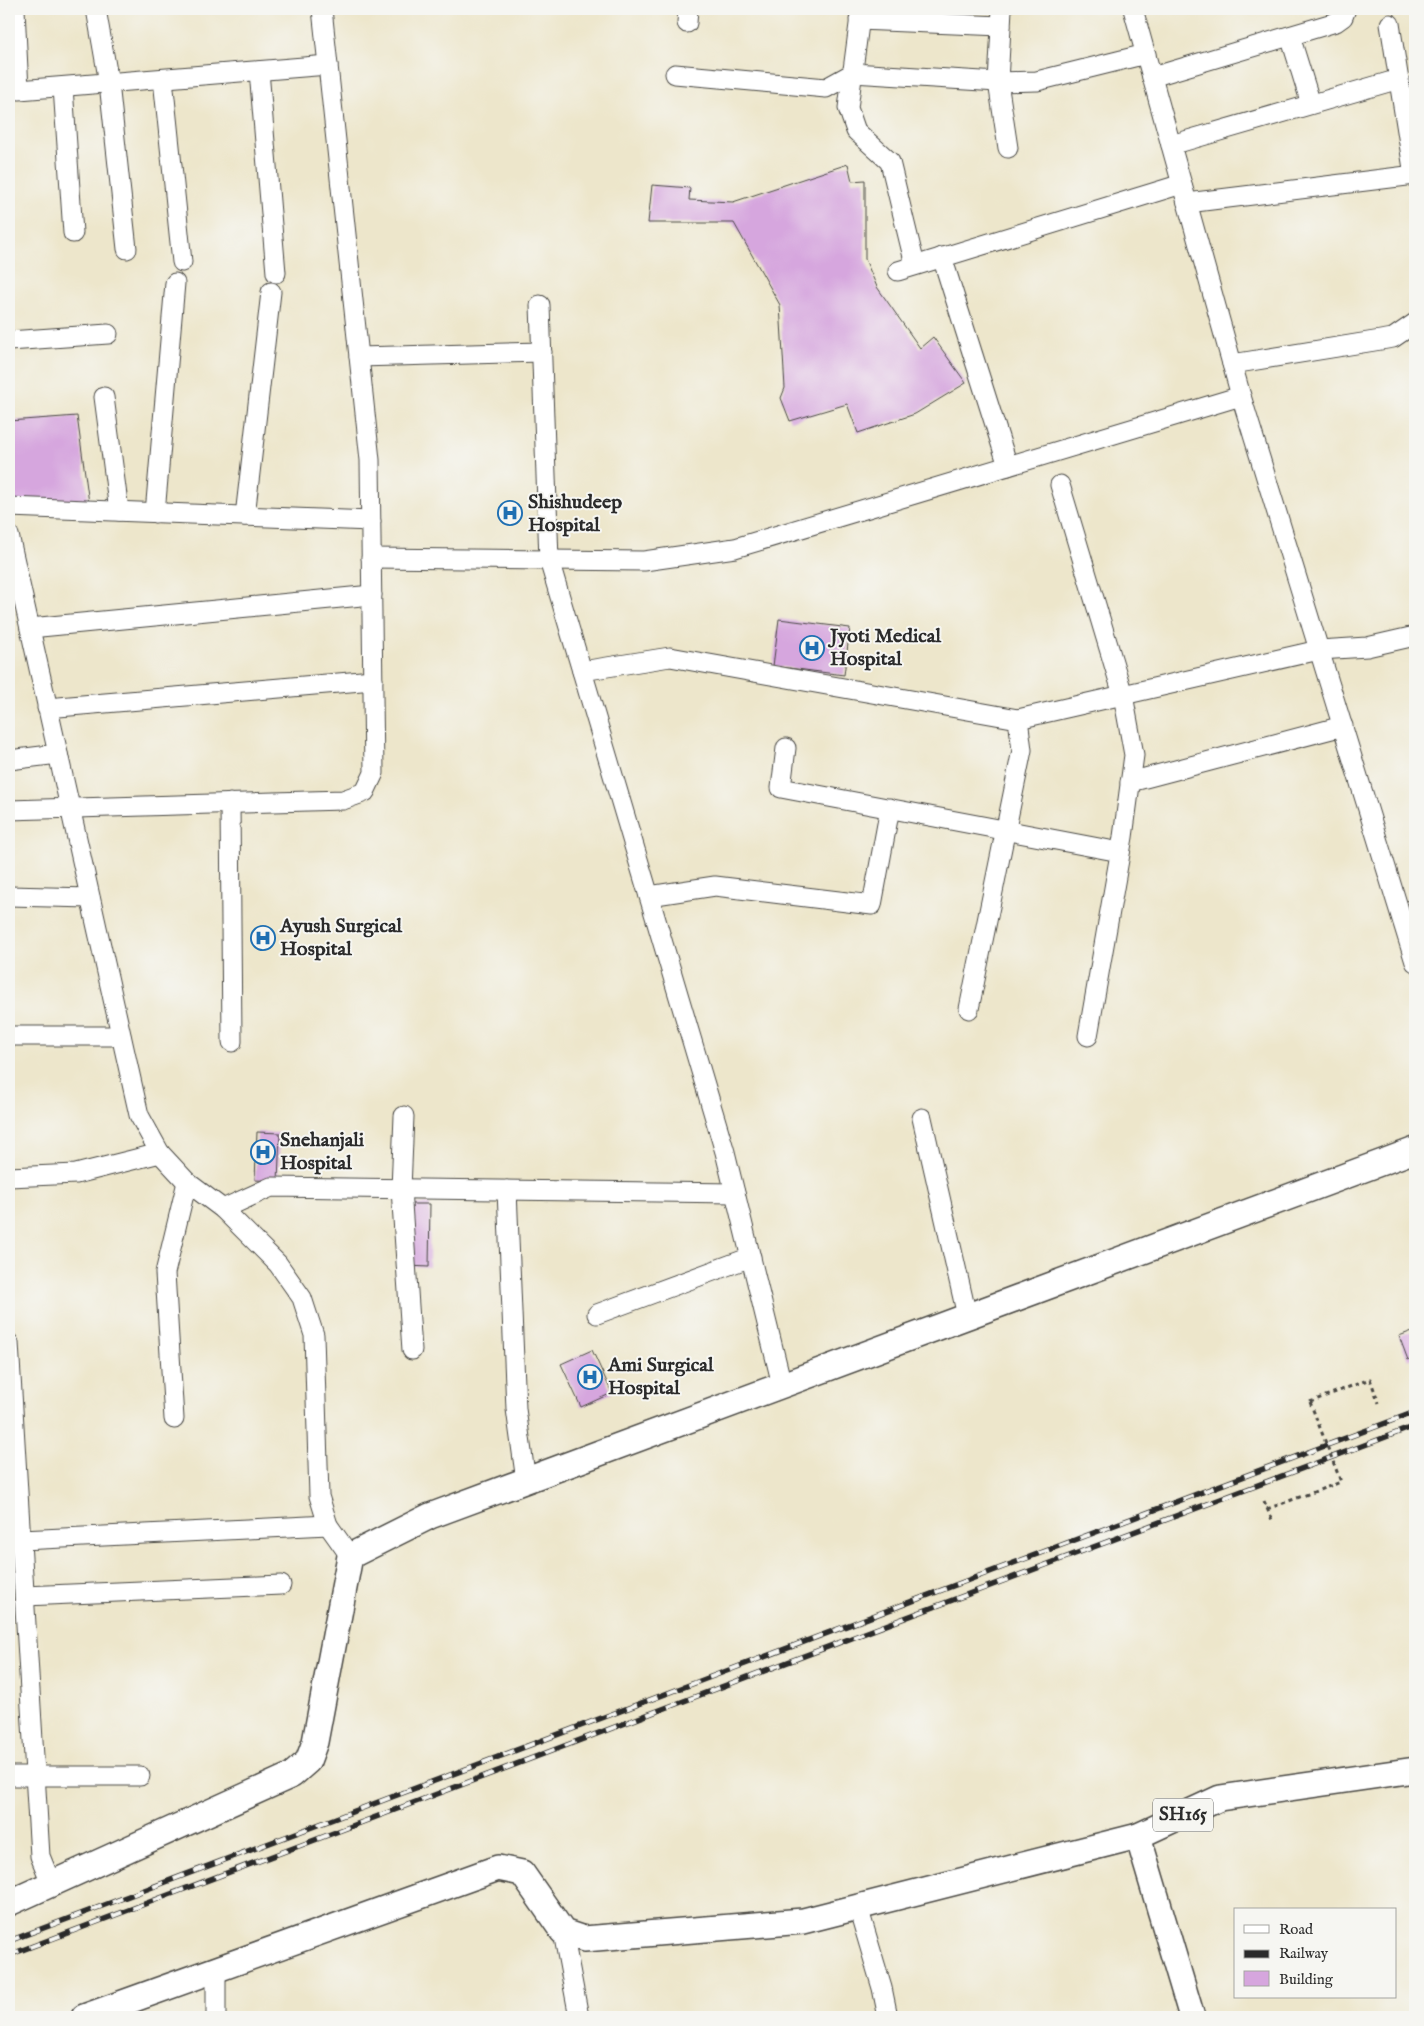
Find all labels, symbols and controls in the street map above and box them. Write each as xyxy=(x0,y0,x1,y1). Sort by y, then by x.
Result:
place label: Shishudeep Hospital xyxy=(528,490,622,538)
hospital icon: Shishudeep Hospital xyxy=(497,500,523,526)
place label: Jyoti Medical Hospital xyxy=(827,624,941,672)
hospital icon: Jyoti Medical Hospital xyxy=(799,635,825,661)
place label: Ayush Surgical Hospital xyxy=(279,914,403,962)
hospital icon: Ayush Surgical Hospital xyxy=(250,925,276,951)
place label: Snehanjali Hospital xyxy=(280,1128,365,1176)
hospital icon: Snehanjali Hospital xyxy=(250,1139,276,1165)
place label: Ami Surgical Hospital xyxy=(607,1353,714,1401)
hospital icon: Ami Surgical Hospital xyxy=(577,1364,603,1390)
road number: SH165 xyxy=(1153,1798,1213,1832)
legend xyxy=(1234,1908,1396,1998)
text: Road xyxy=(1279,1920,1314,1939)
text: Railway xyxy=(1279,1944,1329,1963)
text: Building xyxy=(1279,1970,1334,1989)

